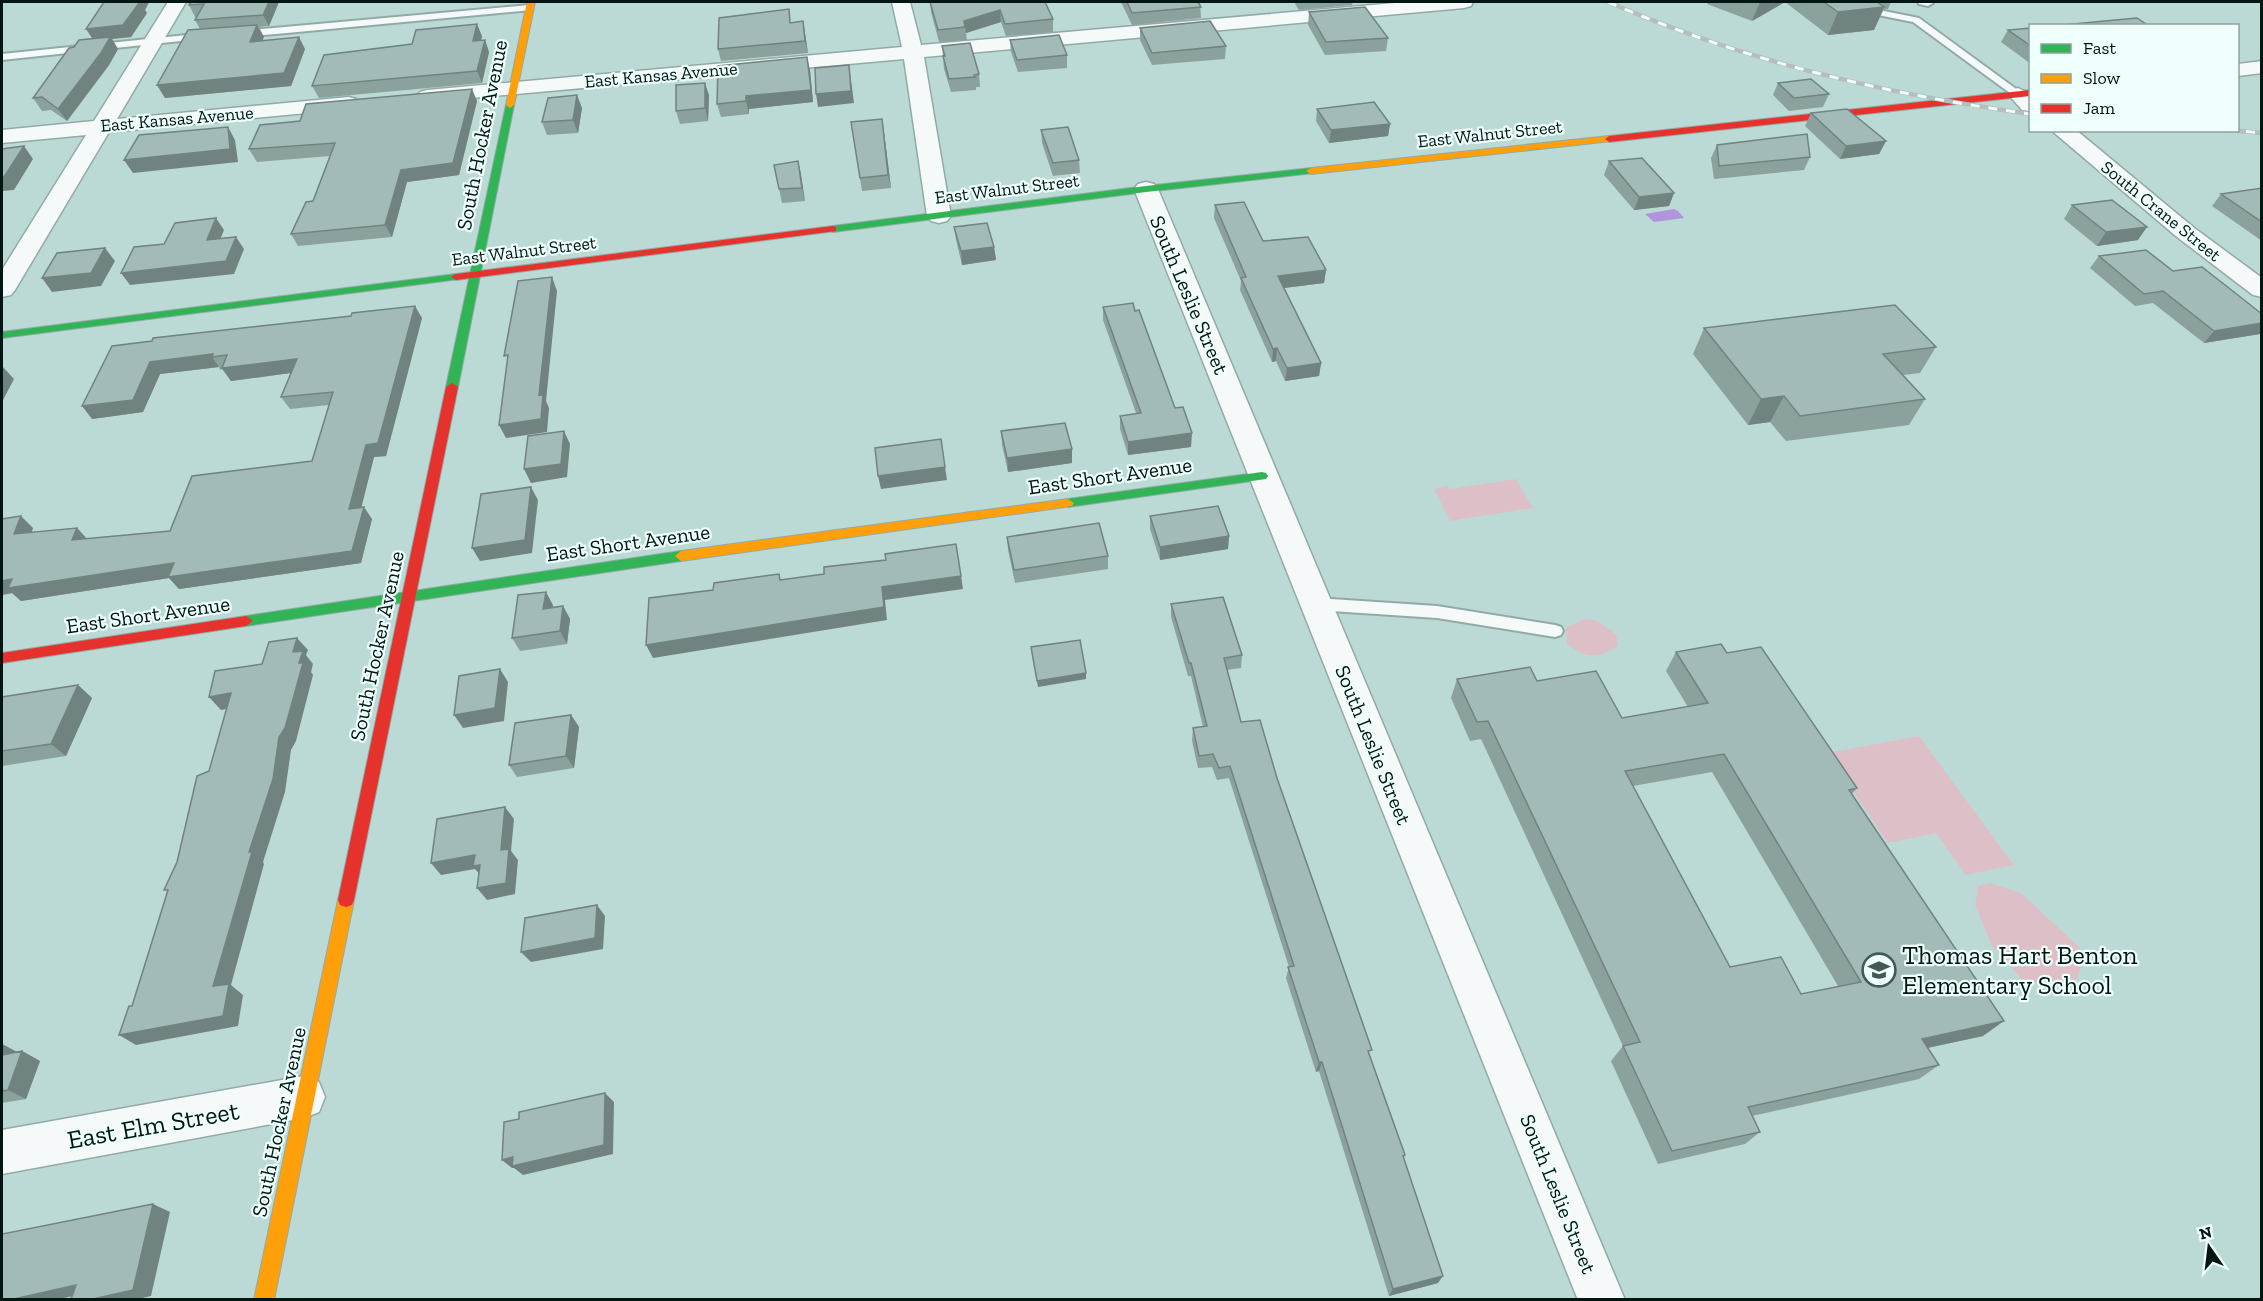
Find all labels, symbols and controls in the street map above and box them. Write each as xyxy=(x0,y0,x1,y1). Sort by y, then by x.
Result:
legend xyxy=(2029,24,2239,132)
text: Fast xyxy=(2083,37,2116,59)
street label: South Hocker Avenue xyxy=(451,38,512,232)
street label: East Kansas Avenue xyxy=(584,57,738,93)
text: Slow xyxy=(2083,67,2120,89)
text: Jam xyxy=(2083,97,2115,119)
street label: East Kansas Avenue xyxy=(100,101,254,137)
street label: East Walnut Street xyxy=(1417,115,1564,153)
street label: South Crane Street xyxy=(2097,156,2226,266)
street label: East Walnut Street xyxy=(933,169,1081,209)
street label: South Leslie Street xyxy=(1145,212,1234,378)
street label: East Walnut Street xyxy=(450,231,598,271)
street label: East Short Avenue xyxy=(1026,452,1194,499)
street label: East Short Avenue xyxy=(544,519,712,566)
street label: South Hocker Avenue xyxy=(344,549,409,743)
street label: East Short Avenue xyxy=(64,591,232,638)
street label: South Leslie Street xyxy=(1330,661,1417,828)
place label: Thomas Hart Benton Elementary School xyxy=(1902,939,2138,1001)
school or university icon: Thomas Hart Benton Elementary School xyxy=(1861,952,1897,988)
street label: South Hocker Avenue xyxy=(246,1025,311,1219)
street label: East Elm Street xyxy=(65,1094,242,1156)
street label: South Leslie Street xyxy=(1515,1110,1602,1277)
north arrow xyxy=(2179,1217,2239,1277)
text: N xyxy=(2197,1222,2214,1244)

